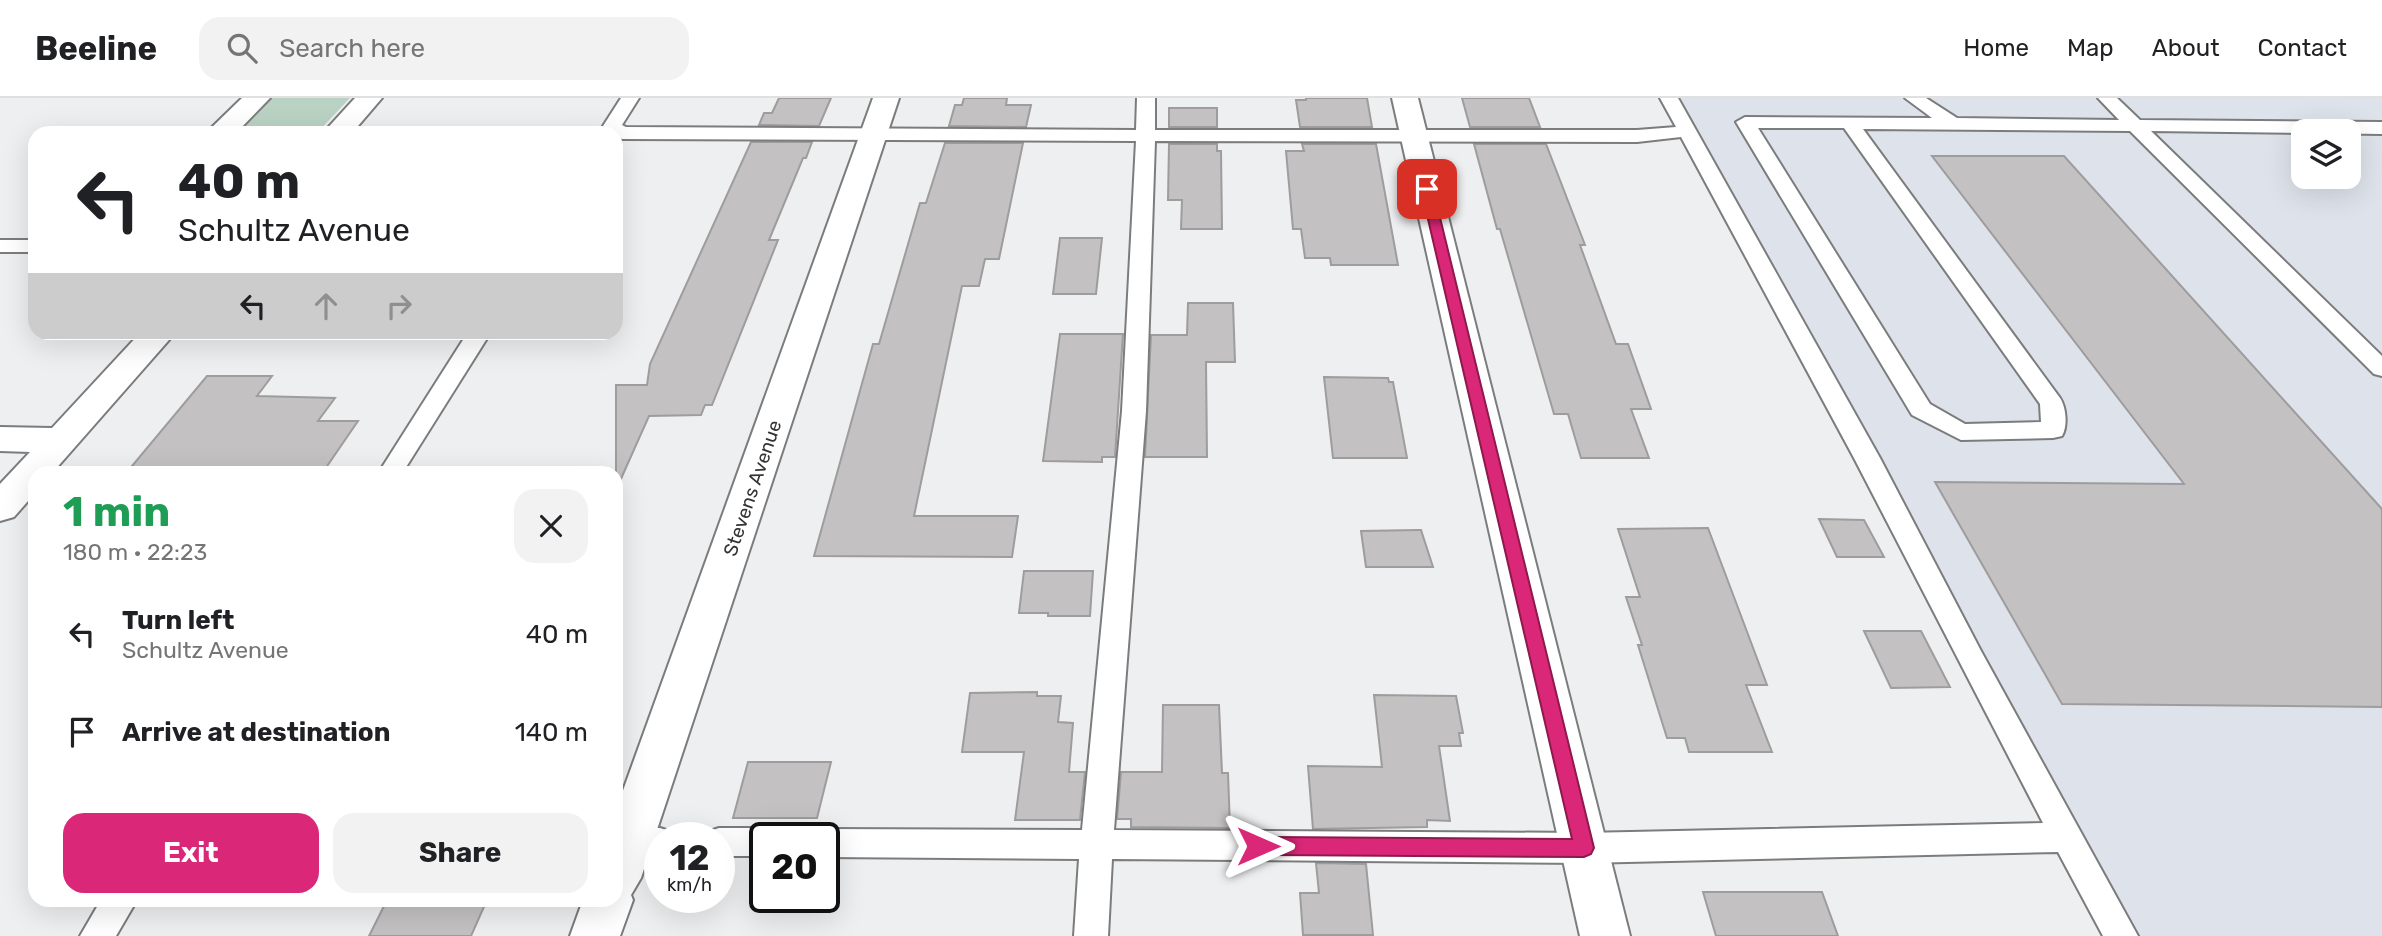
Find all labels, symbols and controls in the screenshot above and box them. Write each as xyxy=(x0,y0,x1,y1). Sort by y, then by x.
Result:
search box xyxy=(199,17,689,80)
text: Beeline xyxy=(35,29,157,68)
icon: search xyxy=(223,29,261,67)
text: Search here xyxy=(279,33,425,64)
text: Home xyxy=(1963,34,2029,62)
text: Map xyxy=(2067,34,2114,62)
text: About xyxy=(2152,34,2220,62)
text: Contact xyxy=(2258,34,2347,62)
map controls xyxy=(2291,119,2361,189)
button: layers xyxy=(2291,119,2361,189)
text: 40 m xyxy=(178,152,300,210)
icon: left xyxy=(63,154,154,245)
pin xyxy=(1397,159,1457,219)
icon: arrive xyxy=(1408,170,1446,208)
text: Schultz Avenue xyxy=(178,211,410,249)
icon: left xyxy=(234,287,272,325)
icon: ahead xyxy=(307,287,345,325)
icon: right xyxy=(380,287,418,325)
street label: Stevens Avenue xyxy=(718,417,787,559)
text: 1 min xyxy=(63,487,170,537)
button: close xyxy=(514,489,588,563)
text: 180 m · 22:23 xyxy=(63,538,207,566)
text: Turn left xyxy=(122,605,234,636)
icon: left xyxy=(63,615,101,653)
text: 40 m xyxy=(526,619,588,650)
text: Schultz Avenue xyxy=(122,636,289,664)
icon: arrive xyxy=(63,713,101,751)
text: Arrive at destination xyxy=(122,717,390,748)
text: 140 m xyxy=(515,717,588,748)
position arrow xyxy=(1221,809,1295,883)
button: Exit xyxy=(63,813,319,893)
button: Share xyxy=(333,813,588,893)
speed limit sign: 20 xyxy=(749,822,840,913)
text: 12 xyxy=(669,837,710,879)
text: km/h xyxy=(667,874,712,896)

